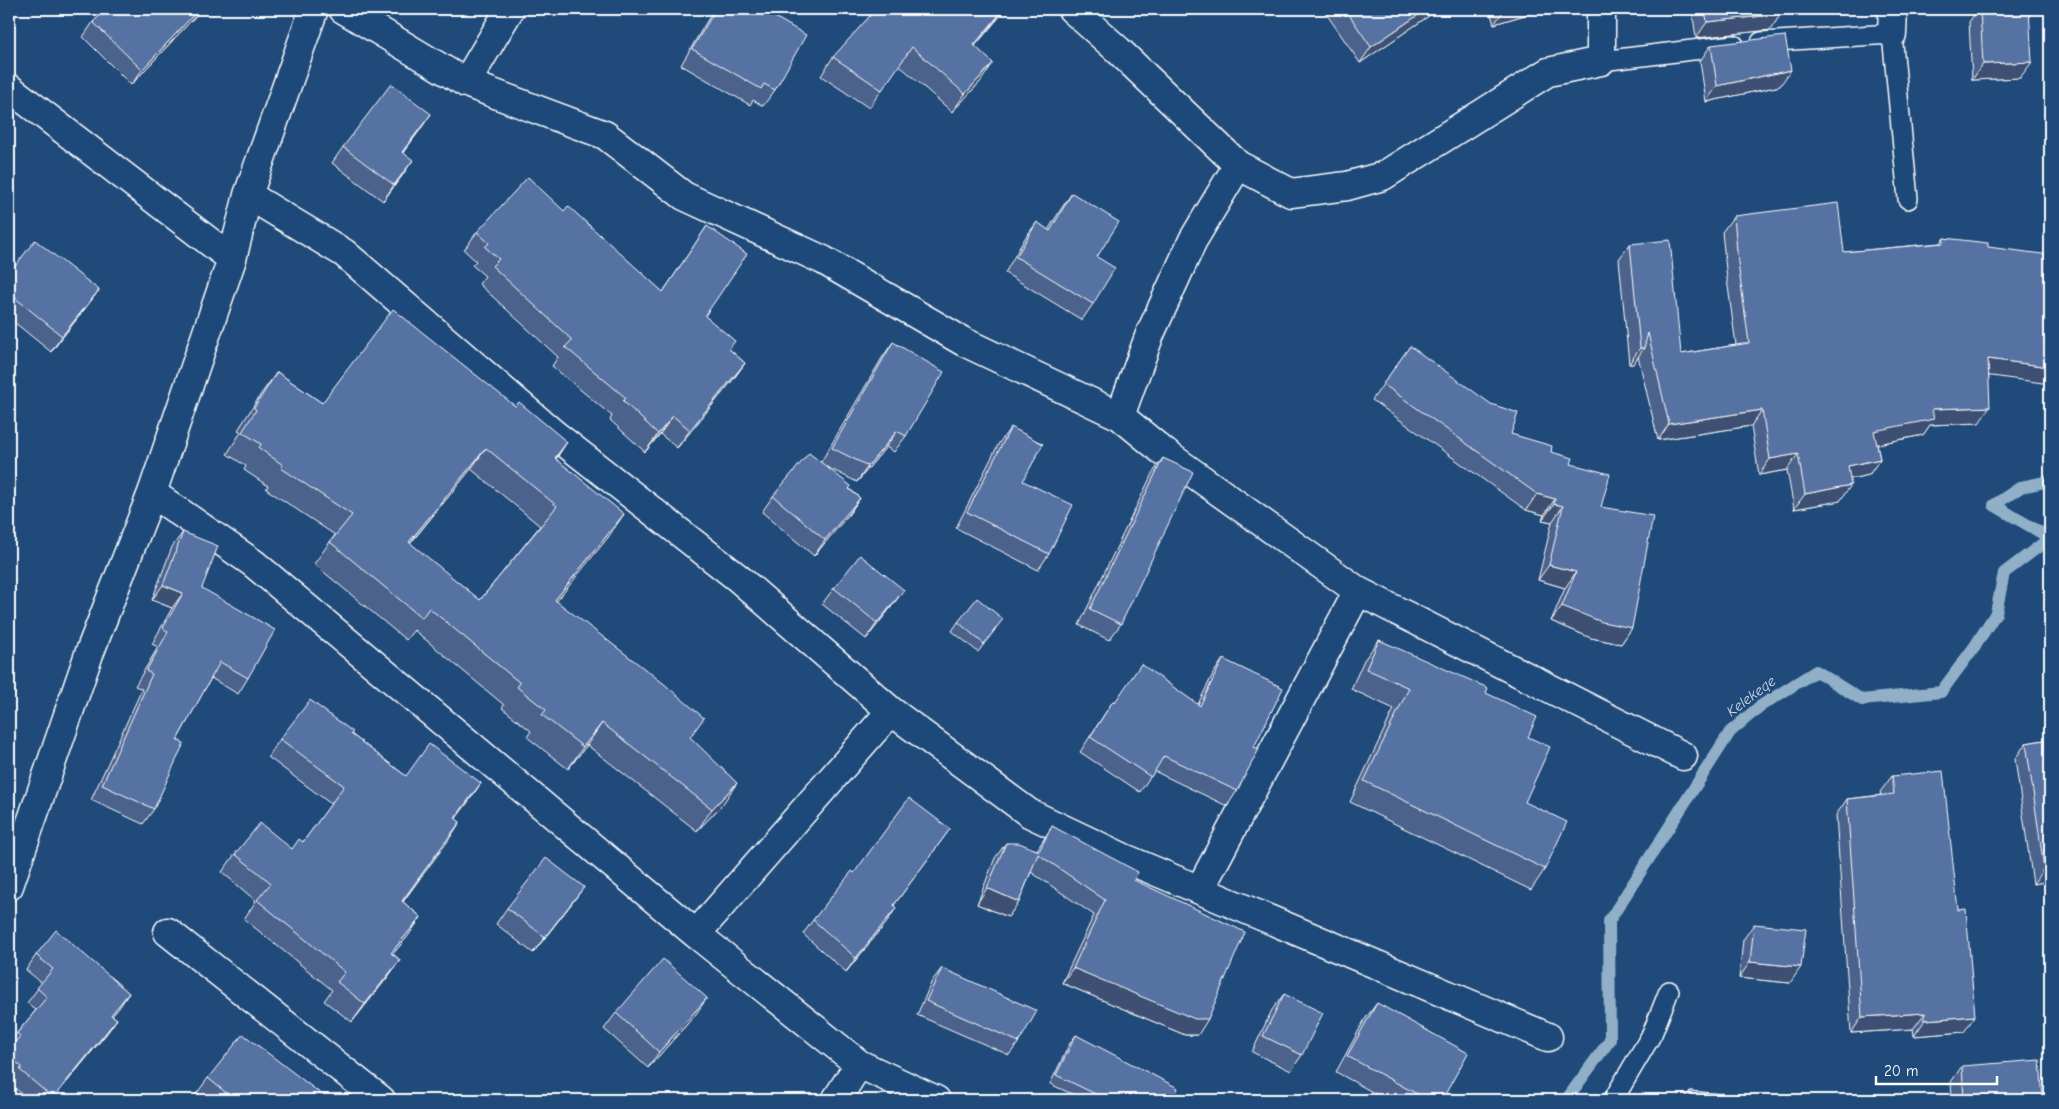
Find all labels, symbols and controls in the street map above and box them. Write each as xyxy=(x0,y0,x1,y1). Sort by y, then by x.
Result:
water label: Kelekeqe xyxy=(1723,671,1780,720)
scale bar xyxy=(1876,1054,1998,1086)
text: 20 m xyxy=(1884,1062,1918,1080)

